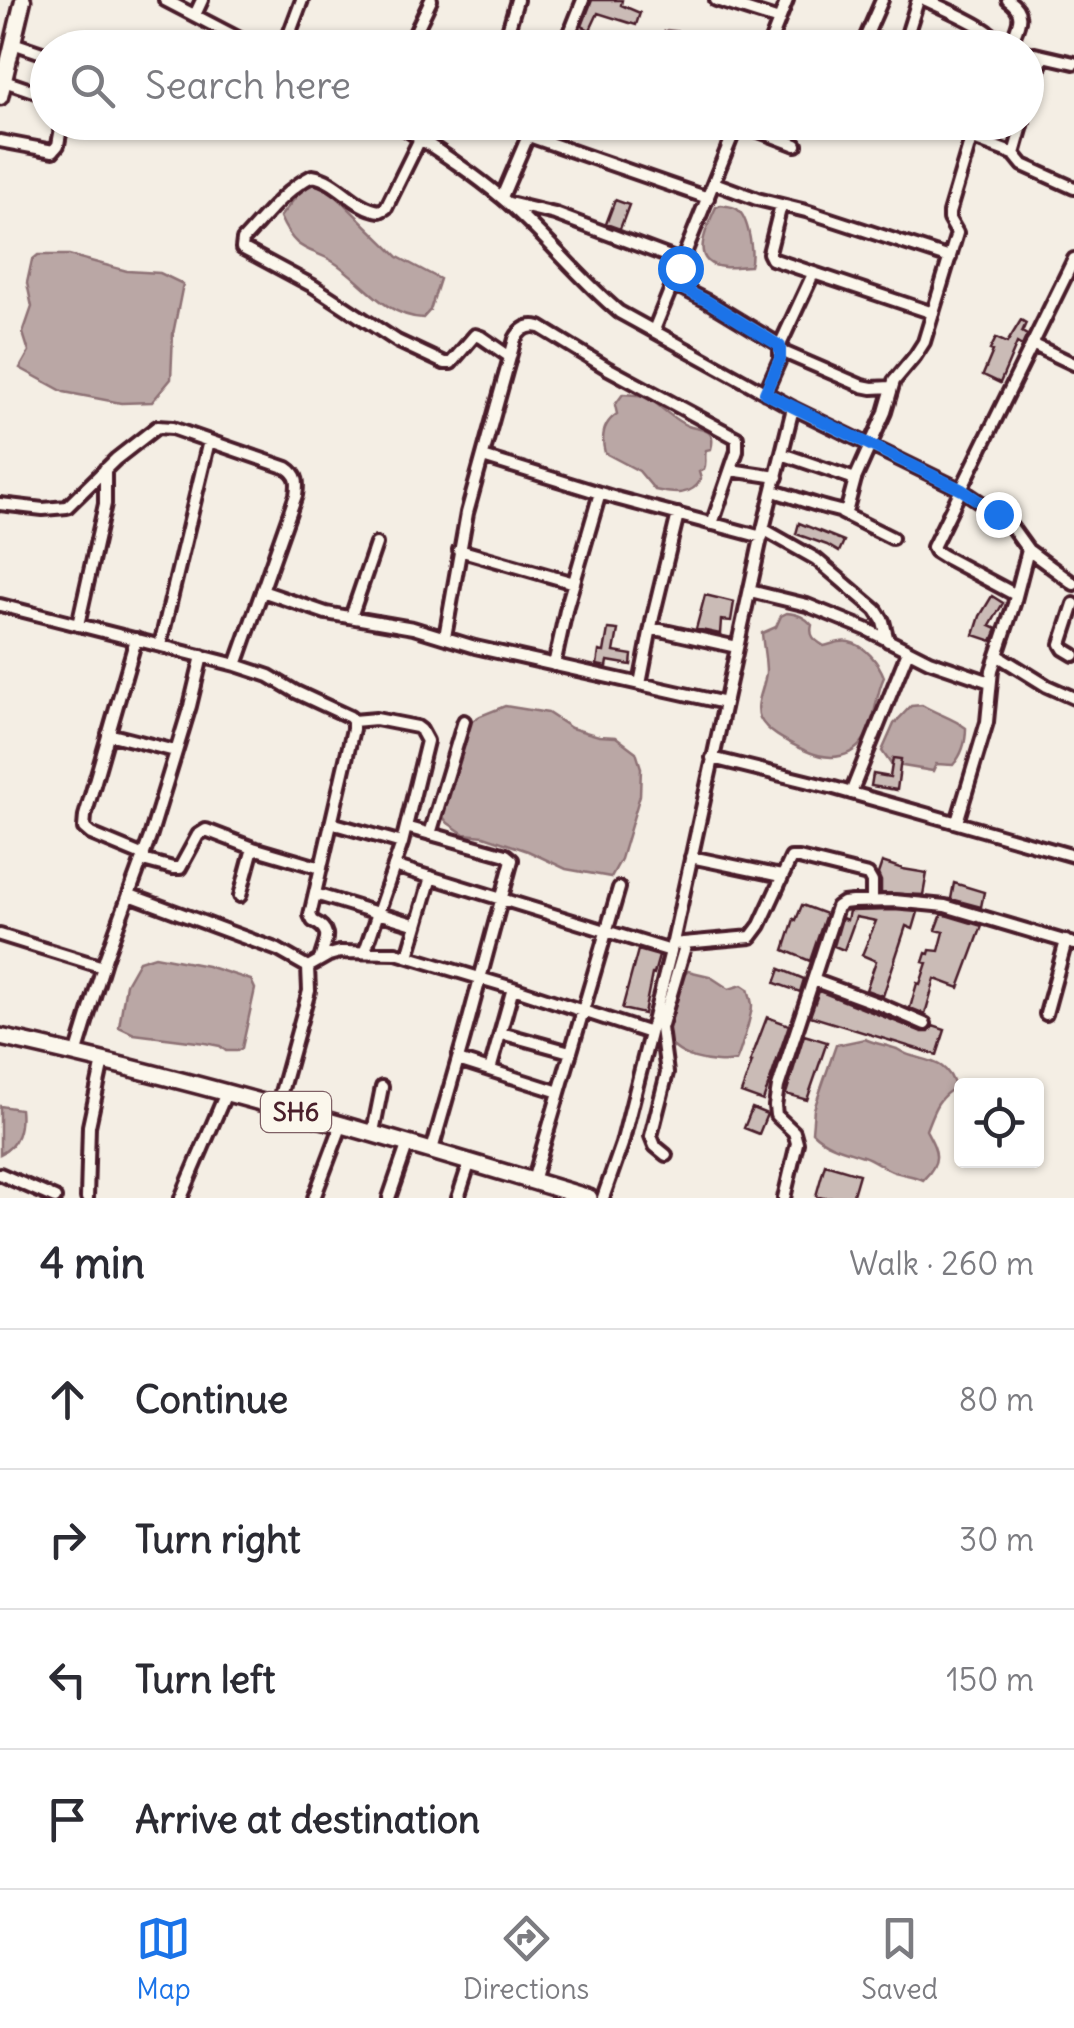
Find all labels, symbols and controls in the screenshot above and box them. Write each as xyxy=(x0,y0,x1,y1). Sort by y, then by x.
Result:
search box xyxy=(30,30,1044,140)
icon: search xyxy=(65,58,120,113)
text: Search here xyxy=(145,62,351,109)
route start xyxy=(658,246,704,292)
route end xyxy=(976,492,1022,538)
map controls xyxy=(954,1078,1044,1168)
button: locate xyxy=(954,1078,1044,1168)
road number: SH6 xyxy=(261,1092,331,1132)
text: 4 min xyxy=(40,1237,145,1289)
text: Walk · 260 m xyxy=(849,1243,1034,1284)
icon: ahead xyxy=(40,1372,95,1427)
text: Continue xyxy=(135,1376,288,1423)
text: 80 m xyxy=(959,1379,1034,1420)
icon: right xyxy=(40,1512,95,1567)
text: Turn right xyxy=(135,1516,301,1563)
text: 30 m xyxy=(959,1519,1034,1560)
icon: left xyxy=(40,1652,95,1707)
text: Turn left xyxy=(135,1656,275,1703)
text: 150 m xyxy=(946,1659,1034,1700)
icon: arrive xyxy=(40,1792,95,1847)
text: Arrive at destination xyxy=(135,1796,480,1843)
tab: Map xyxy=(136,1911,191,2007)
tab: Directions xyxy=(463,1911,589,2007)
tab: Saved xyxy=(861,1911,938,2007)

